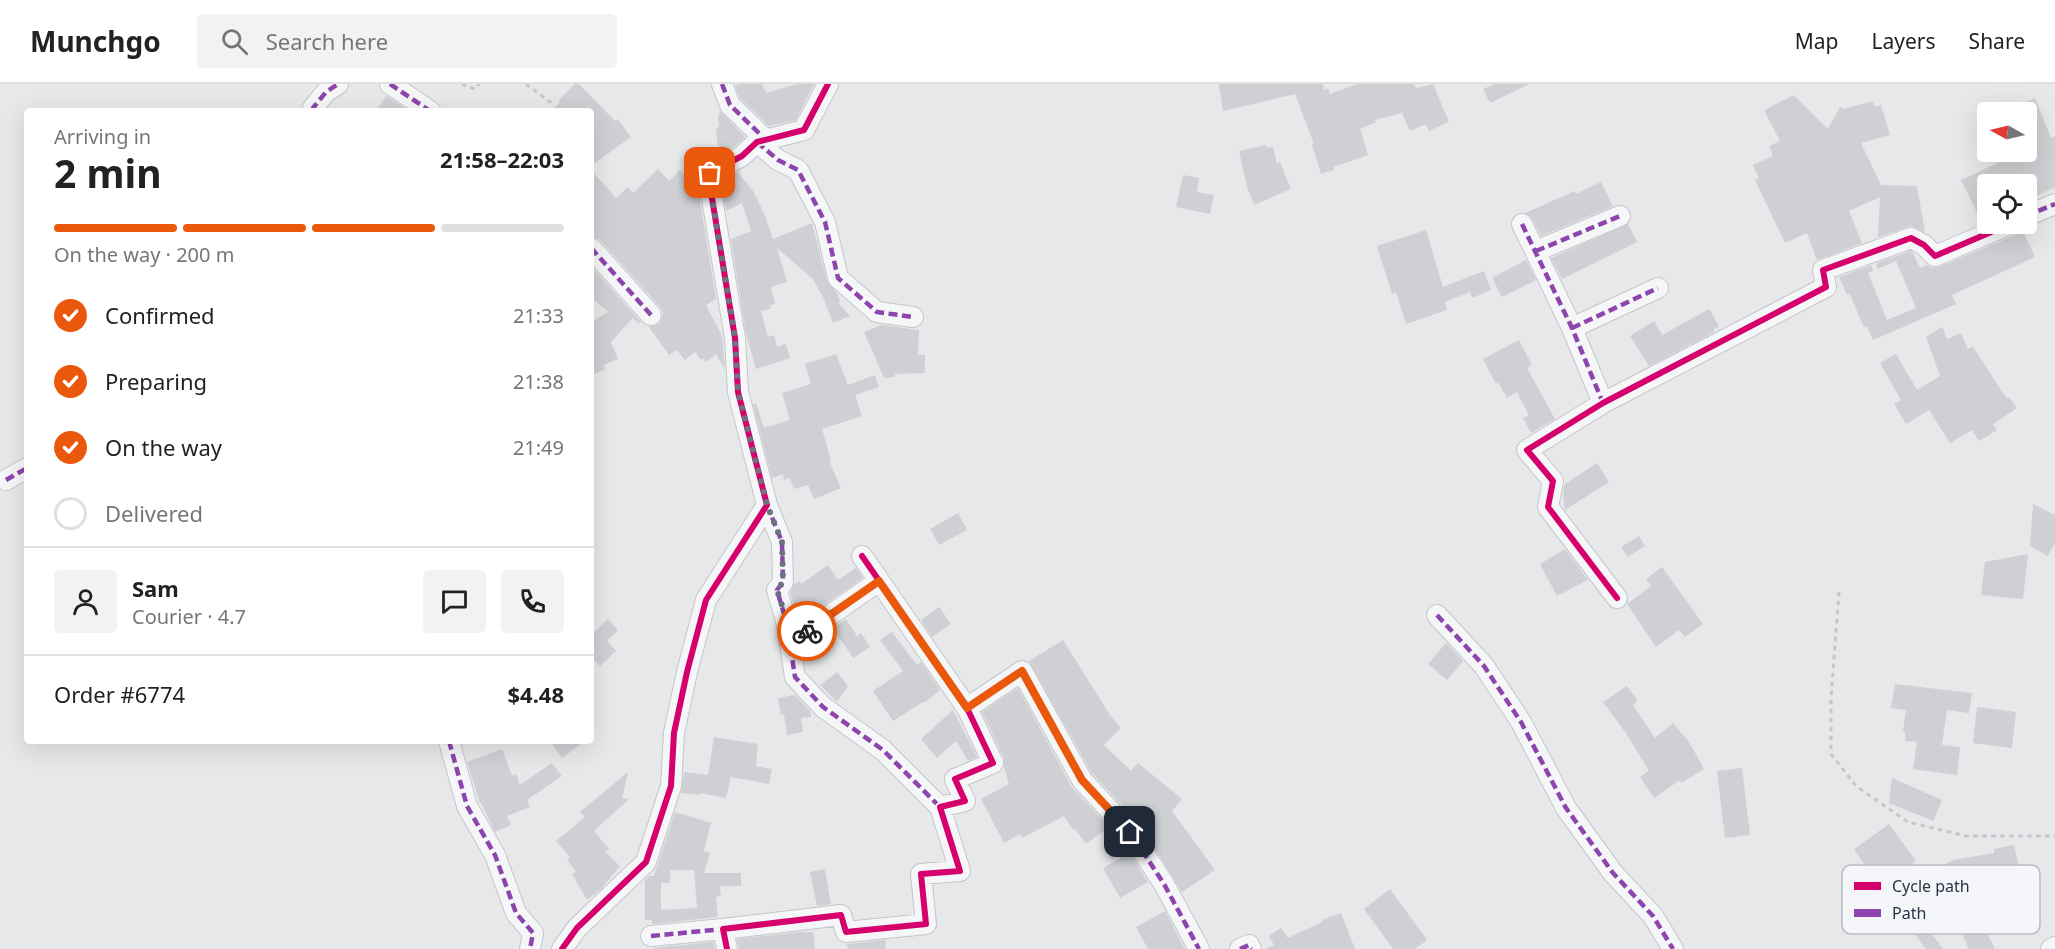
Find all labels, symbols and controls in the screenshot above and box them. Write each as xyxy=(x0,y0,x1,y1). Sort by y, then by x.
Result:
search box xyxy=(197,14,617,68)
text: Munchgo xyxy=(30,22,161,60)
icon: search xyxy=(218,25,251,58)
text: Search here xyxy=(266,26,388,56)
text: Map xyxy=(1795,27,1839,55)
text: Layers xyxy=(1872,27,1936,55)
text: Share xyxy=(1969,27,2025,55)
north arrow xyxy=(1977,102,2037,162)
map controls xyxy=(1977,102,2037,234)
text: Arriving in xyxy=(54,123,151,150)
text: 21:58–22:03 xyxy=(440,144,564,174)
text: 2 min xyxy=(54,146,161,199)
pin xyxy=(684,147,735,198)
icon: bag xyxy=(693,156,726,189)
button: locate xyxy=(1977,174,2037,234)
text: On the way · 200 m xyxy=(54,241,234,268)
icon: check xyxy=(54,299,87,332)
text: Confirmed xyxy=(105,300,215,330)
text: 21:33 xyxy=(513,302,564,329)
icon: check xyxy=(54,365,87,398)
text: Preparing xyxy=(105,366,207,396)
text: 21:38 xyxy=(513,368,564,395)
icon: check xyxy=(54,431,87,464)
text: On the way xyxy=(105,432,222,462)
text: 21:49 xyxy=(513,434,564,461)
text: Delivered xyxy=(105,498,203,528)
button: person xyxy=(54,570,117,633)
button: chat xyxy=(423,570,486,633)
button: phone xyxy=(501,570,564,633)
text: Sam xyxy=(132,573,179,603)
courier xyxy=(777,601,837,661)
text: Courier · 4.7 xyxy=(132,603,246,630)
icon: bike xyxy=(791,615,824,648)
text: Order #6774 xyxy=(54,679,185,709)
text: $4.48 xyxy=(507,679,564,709)
pin xyxy=(1104,806,1155,857)
icon: home xyxy=(1113,815,1146,848)
legend xyxy=(1842,865,2040,934)
text: Cycle path xyxy=(1892,875,1970,897)
text: Path xyxy=(1892,902,1926,924)

